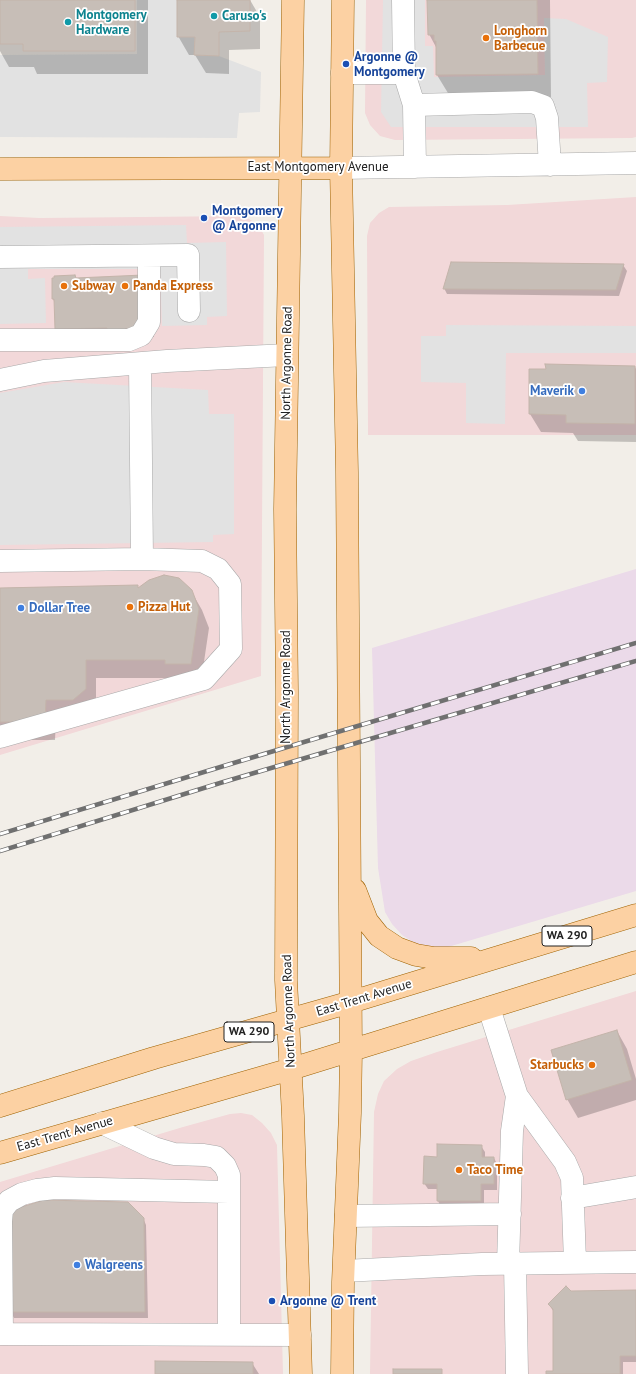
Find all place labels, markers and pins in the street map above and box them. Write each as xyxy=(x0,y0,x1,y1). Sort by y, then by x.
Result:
place label: Montgomery Hardware xyxy=(76,7,147,38)
place label: Caruso's xyxy=(222,8,266,24)
marker: Caruso's xyxy=(209,11,219,21)
marker: Montgomery Hardware xyxy=(63,17,73,27)
place label: Longhorn Barbecue xyxy=(494,23,547,54)
marker: Longhorn Barbecue xyxy=(481,33,491,43)
place label: Argonne @ Montgomery xyxy=(354,49,425,80)
marker: Argonne @ Montgomery xyxy=(341,59,351,69)
place label: Montgomery @ Argonne xyxy=(212,203,283,234)
marker: Montgomery @ Argonne xyxy=(199,213,209,223)
place label: Subway xyxy=(72,278,115,294)
place label: Panda Express xyxy=(133,278,213,294)
marker: Subway xyxy=(59,281,69,291)
marker: Panda Express xyxy=(120,281,130,291)
place label: Maverik xyxy=(530,383,574,399)
marker: Maverik xyxy=(577,386,587,396)
place label: Pizza Hut xyxy=(138,599,191,615)
place label: Dollar Tree xyxy=(29,600,90,616)
marker: Pizza Hut xyxy=(125,602,135,612)
marker: Dollar Tree xyxy=(16,603,26,613)
place label: Starbucks xyxy=(530,1057,584,1073)
marker: Starbucks xyxy=(587,1060,597,1070)
place label: Taco Time xyxy=(467,1162,523,1178)
marker: Taco Time xyxy=(454,1165,464,1175)
place label: Walgreens xyxy=(85,1257,143,1273)
marker: Walgreens xyxy=(72,1260,82,1270)
place label: Argonne @ Trent xyxy=(280,1293,376,1309)
marker: Argonne @ Trent xyxy=(267,1296,277,1306)

